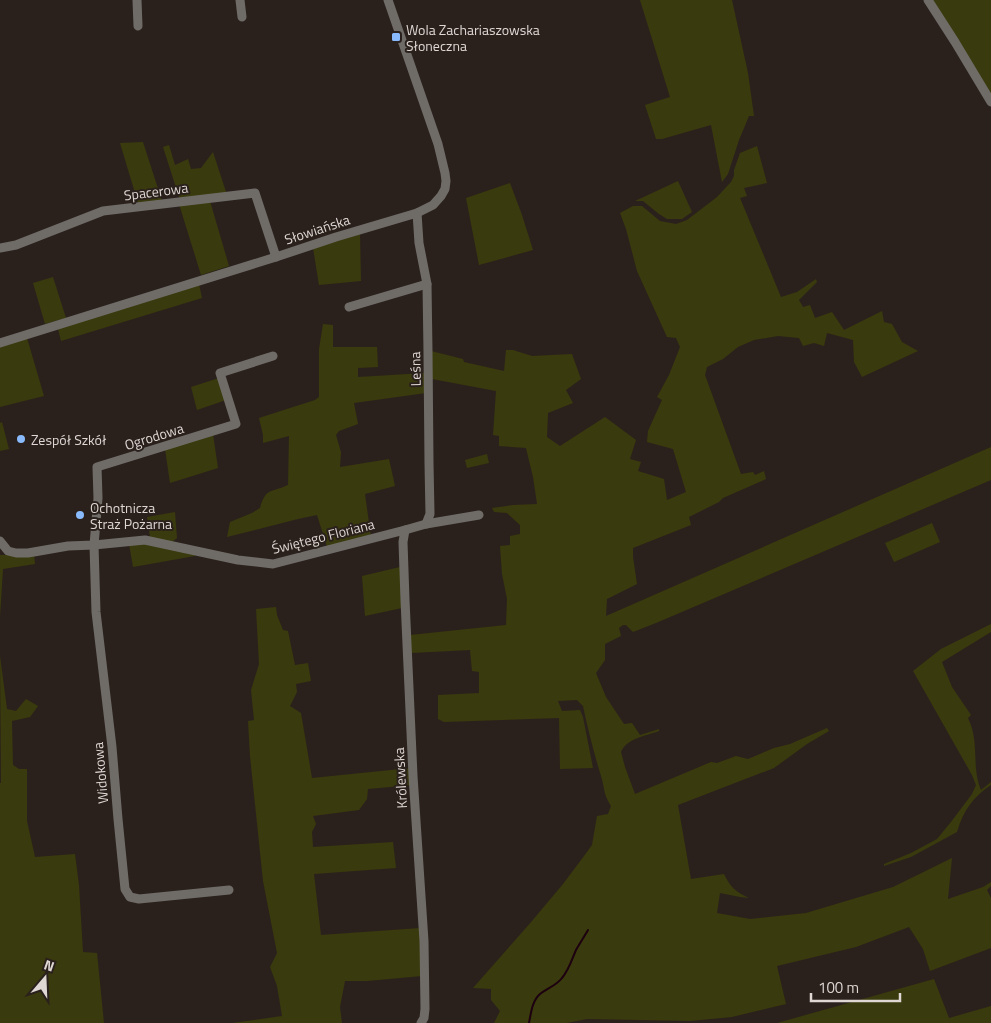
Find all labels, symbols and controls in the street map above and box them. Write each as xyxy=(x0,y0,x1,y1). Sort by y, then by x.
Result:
place label: Wola Zachariaszowska Słoneczna xyxy=(406,19,540,56)
marker: Wola Zachariaszowska Słoneczna xyxy=(390,31,402,43)
street label: Spacerowa xyxy=(123,177,189,205)
street label: Słowiańska xyxy=(282,209,352,249)
street label: Leśna xyxy=(404,351,426,387)
street label: Ogrodowa xyxy=(122,417,186,455)
place label: Zespół Szkół xyxy=(31,429,107,450)
marker: Zespół Szkół xyxy=(15,433,27,445)
place label: Ochotnicza Straż Pożarna xyxy=(90,497,172,534)
marker: Ochotnicza Straż Pożarna xyxy=(74,509,86,521)
street label: Świętego Floriana xyxy=(269,513,377,559)
street label: Widokowa xyxy=(87,741,113,805)
street label: Królewska xyxy=(388,747,412,809)
north arrow xyxy=(20,953,70,1003)
text: N xyxy=(41,954,57,977)
scale bar xyxy=(811,970,900,1002)
text: 100 m xyxy=(818,976,859,999)

